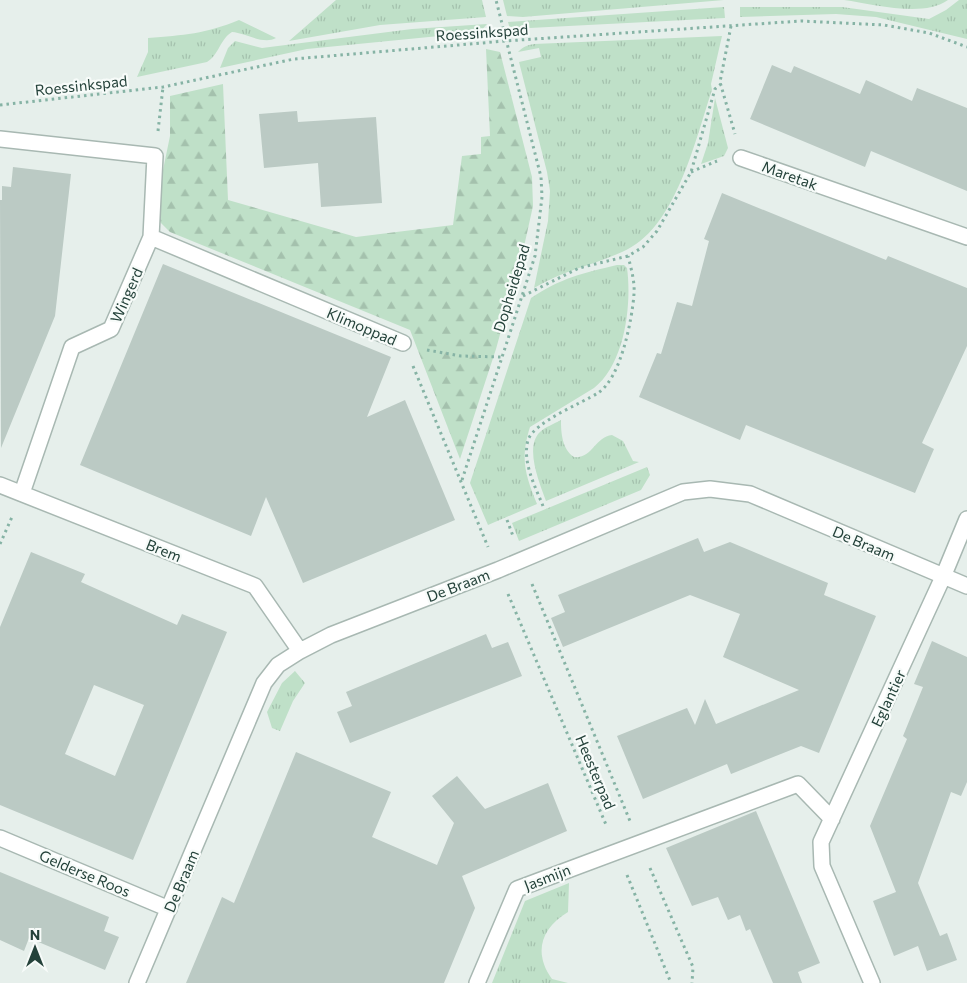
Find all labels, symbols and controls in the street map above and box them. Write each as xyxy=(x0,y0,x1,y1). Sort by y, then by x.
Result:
street label: Roessinkspad xyxy=(435,20,529,44)
street label: Roessinkspad xyxy=(34,71,128,99)
street label: Maretak xyxy=(760,157,820,193)
street label: Dopheidepad xyxy=(489,242,533,334)
street label: Wingerd xyxy=(106,265,146,325)
street label: Klimoppad xyxy=(324,303,400,349)
street label: De Braam xyxy=(830,522,898,564)
street label: Brem xyxy=(144,535,184,565)
street label: De Braam xyxy=(424,565,492,605)
street label: Eglantier xyxy=(867,666,909,730)
street label: Heesterpad xyxy=(572,732,620,812)
street label: Gelderse Roos xyxy=(37,846,133,900)
street label: De Braam xyxy=(160,847,202,915)
street label: Jasmijn xyxy=(521,860,573,894)
north arrow xyxy=(10,923,60,973)
text: N xyxy=(30,926,40,943)

